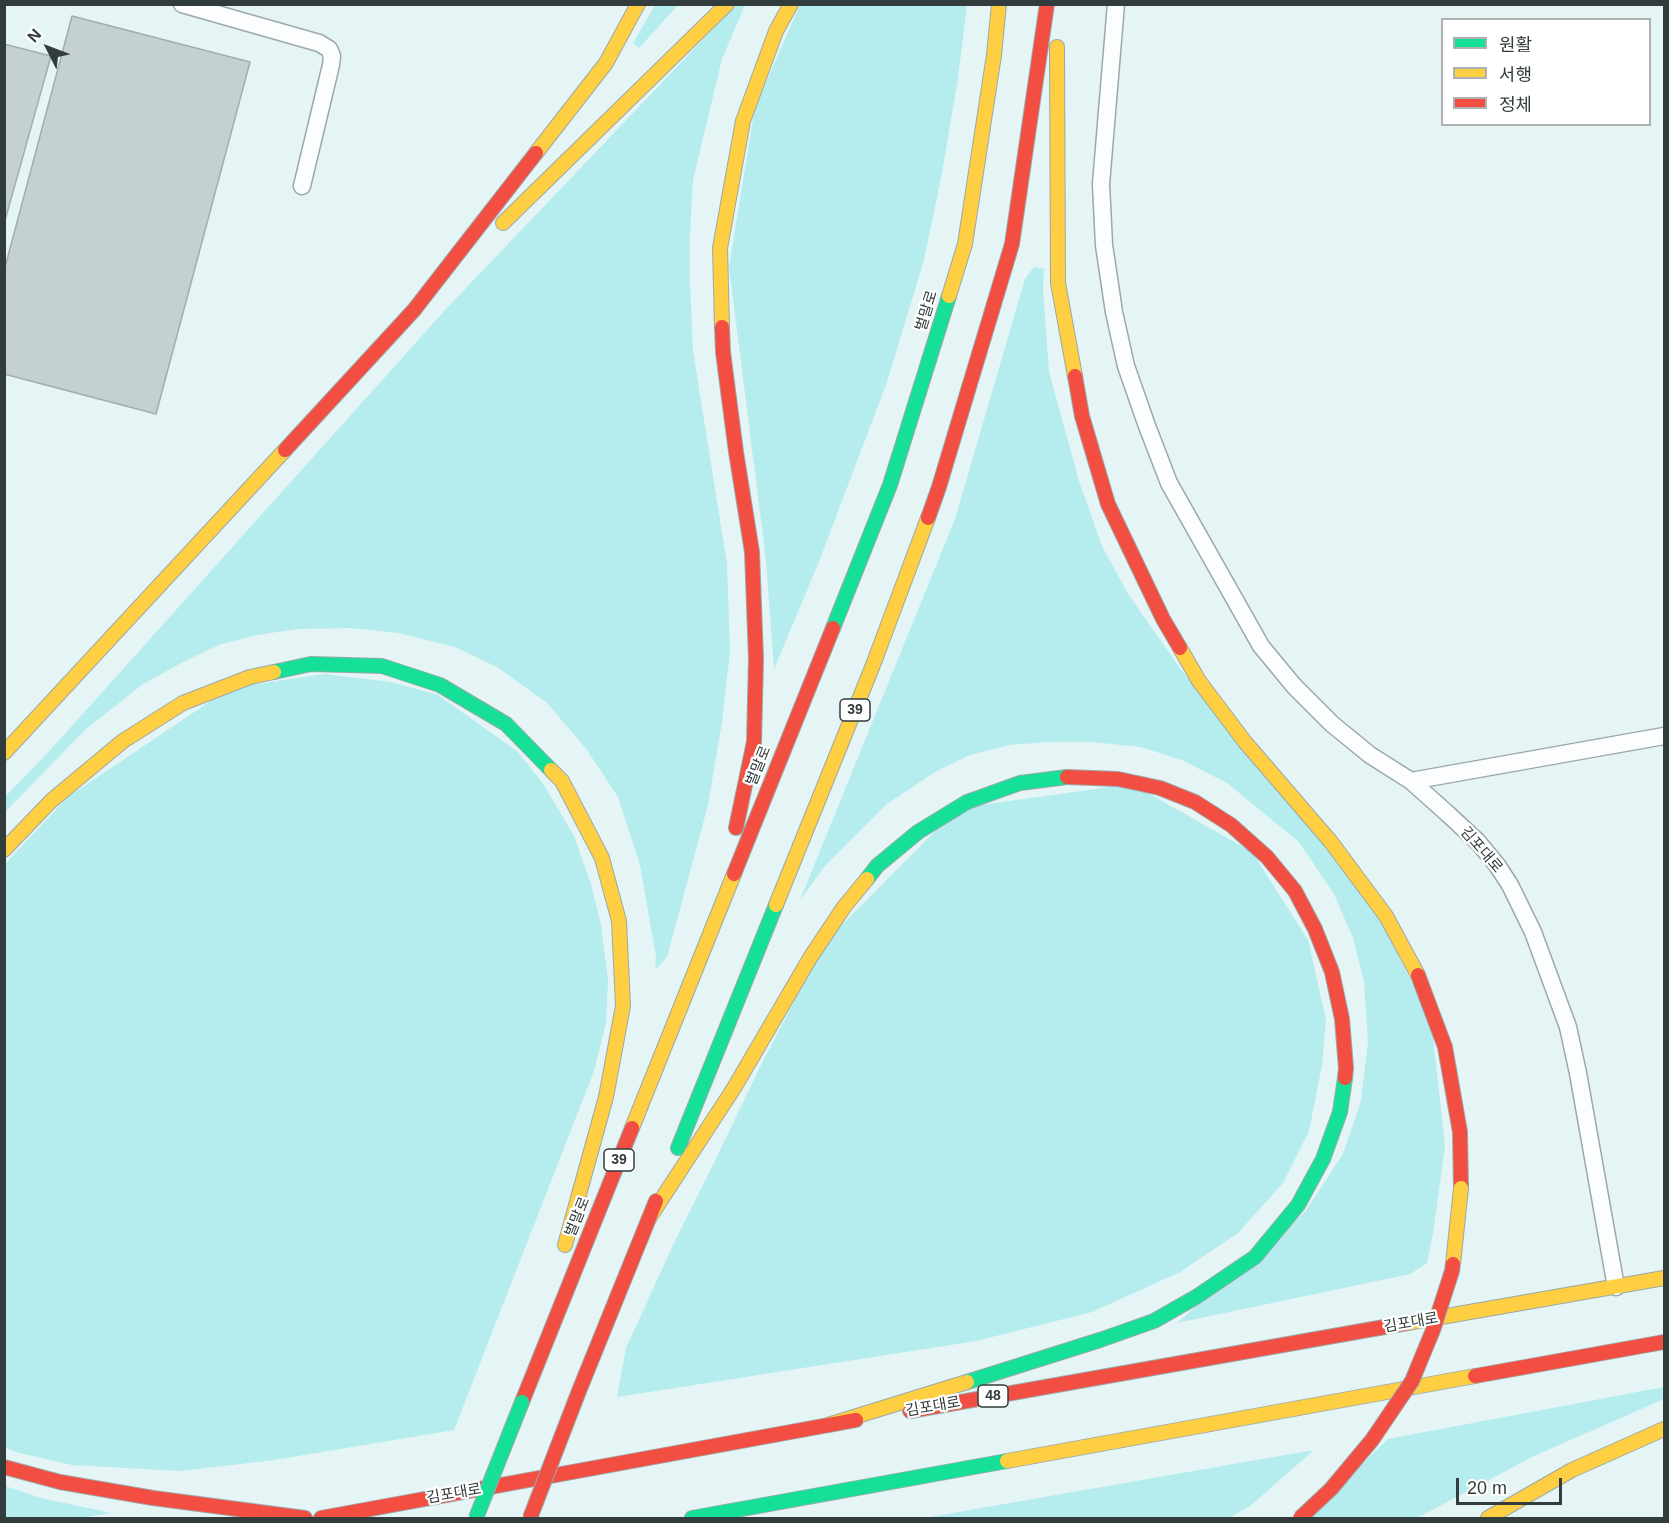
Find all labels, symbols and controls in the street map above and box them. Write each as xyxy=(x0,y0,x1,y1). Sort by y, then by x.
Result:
north arrow xyxy=(18,18,78,78)
legend xyxy=(1441,18,1651,126)
text: N xyxy=(24,26,44,46)
text: 원활 xyxy=(1499,35,1532,55)
text: 서행 xyxy=(1499,65,1532,85)
text: 정체 xyxy=(1499,95,1532,115)
street label: 벌말로 xyxy=(912,289,942,333)
road number: 39 xyxy=(840,699,870,721)
street label: 벌말로 xyxy=(743,743,775,789)
street label: 김포대로 xyxy=(1456,823,1506,877)
road number: 39 xyxy=(604,1149,634,1171)
street label: 벌말로 xyxy=(562,1194,594,1240)
street label: 김포대로 xyxy=(1382,1309,1440,1337)
road number: 48 xyxy=(978,1385,1008,1407)
street label: 김포대로 xyxy=(904,1393,962,1421)
scale bar xyxy=(1459,1466,1566,1504)
text: 20 m xyxy=(1467,1478,1507,1498)
street label: 김포대로 xyxy=(425,1480,483,1508)

